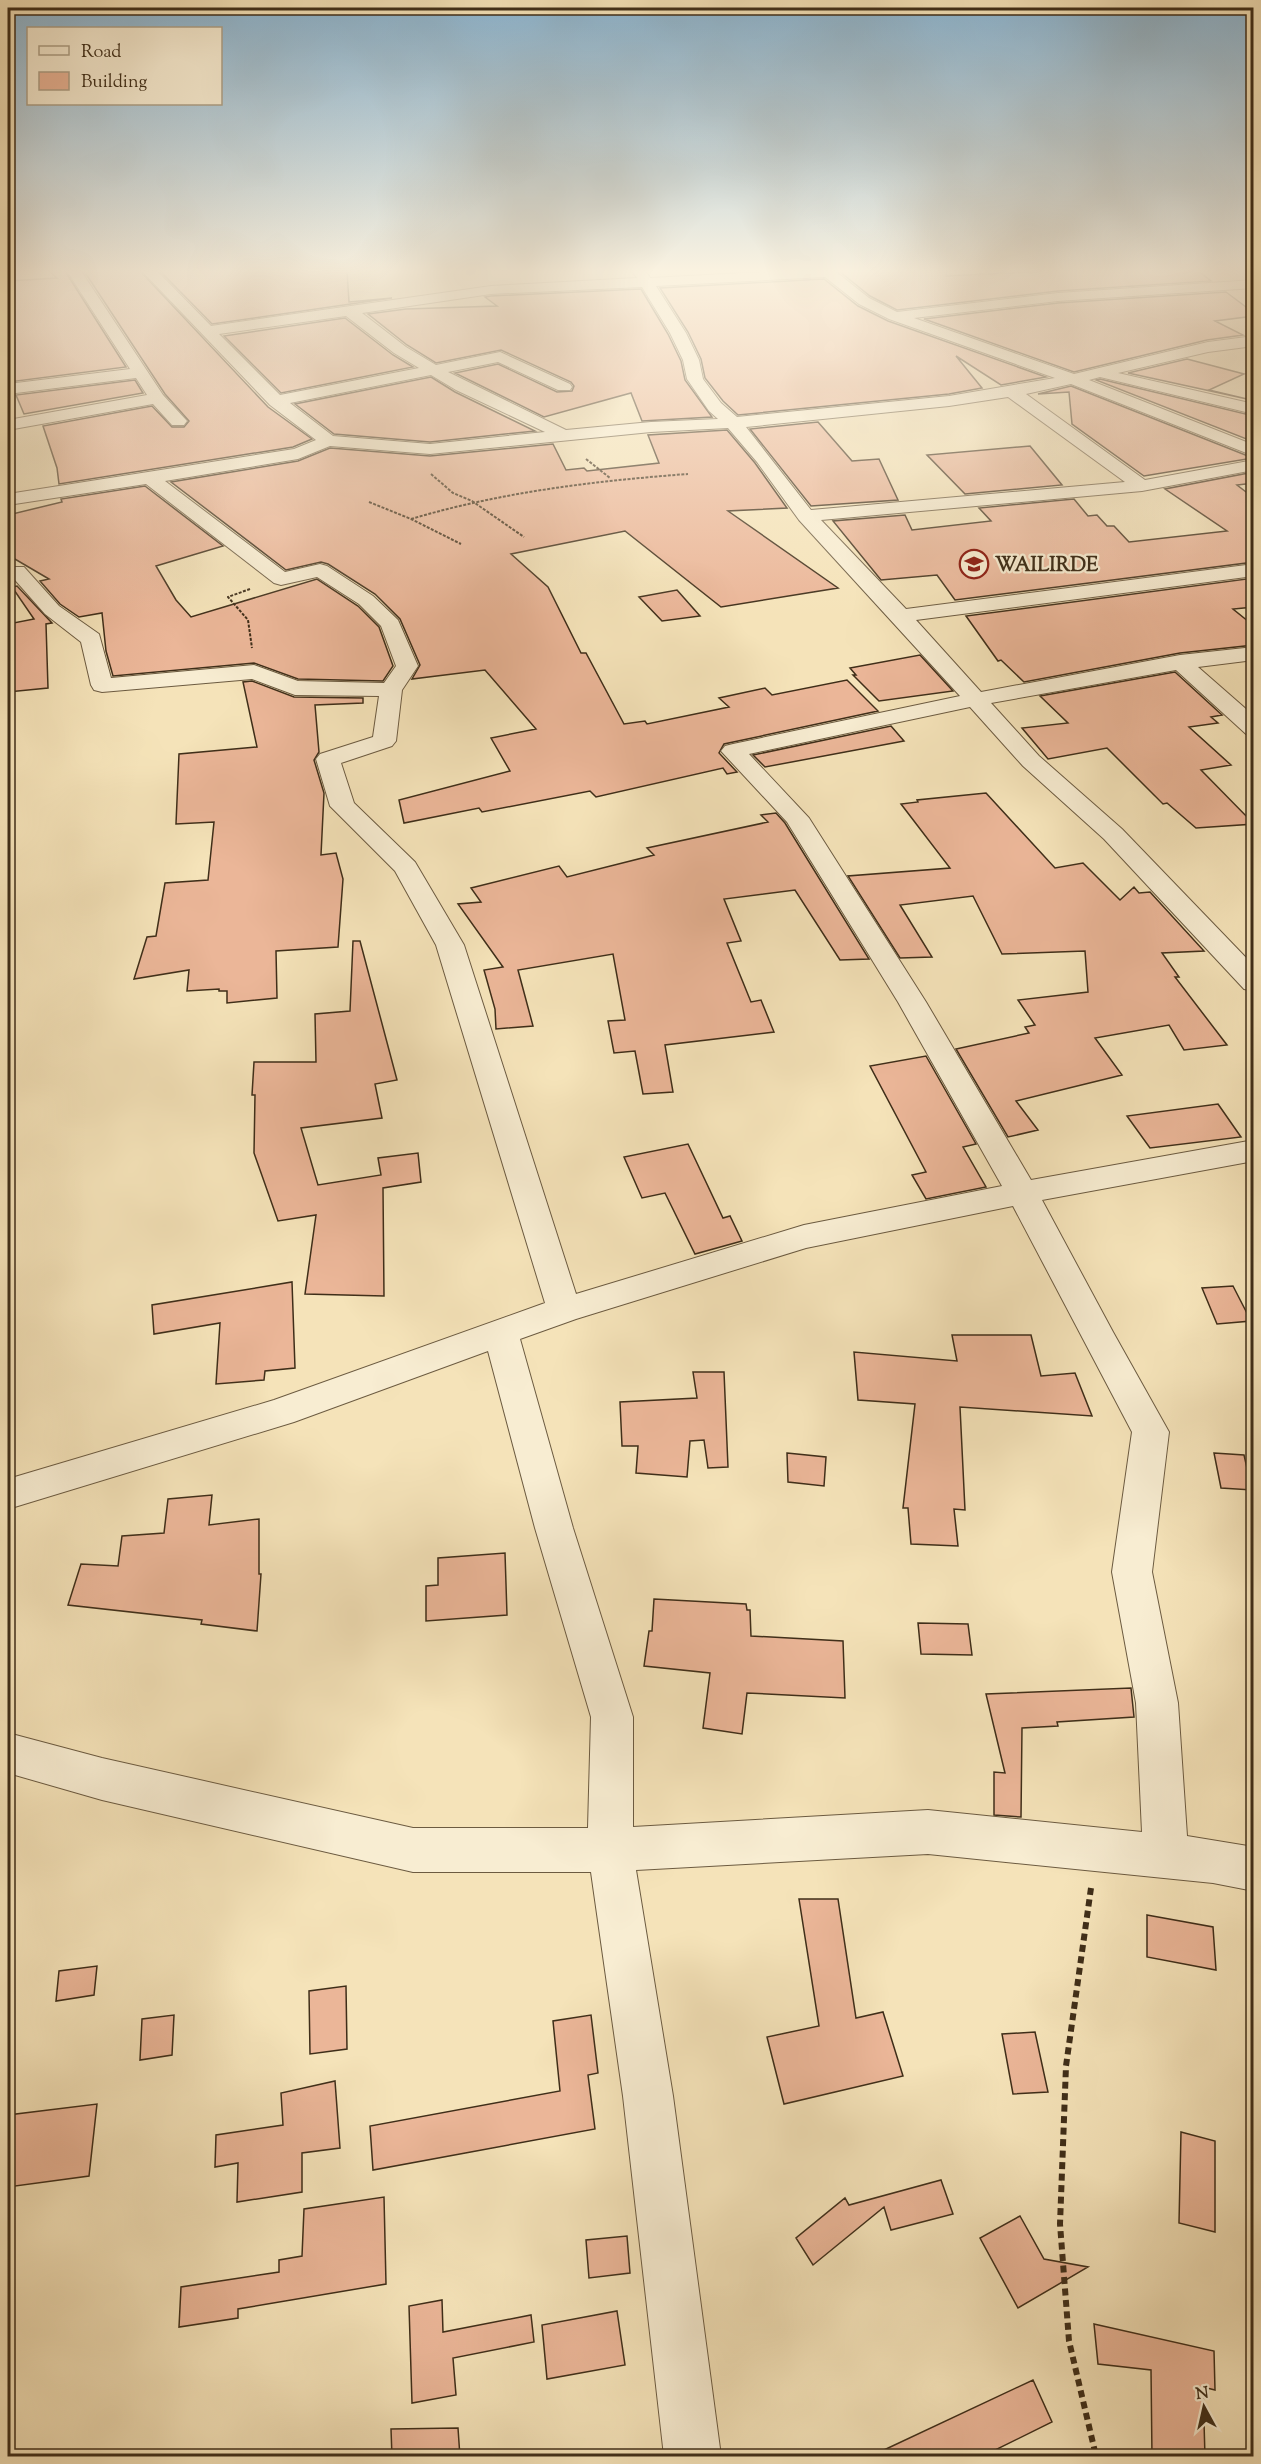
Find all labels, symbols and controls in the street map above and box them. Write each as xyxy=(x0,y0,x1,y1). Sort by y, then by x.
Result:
legend xyxy=(27,27,222,105)
text: Road xyxy=(81,40,121,66)
text: Building xyxy=(81,70,147,96)
school or university icon: WAILIRDE xyxy=(958,548,990,580)
place label: WAILIRDE xyxy=(995,552,1099,581)
north arrow xyxy=(1174,2377,1234,2437)
text: N xyxy=(1194,2382,1210,2407)

